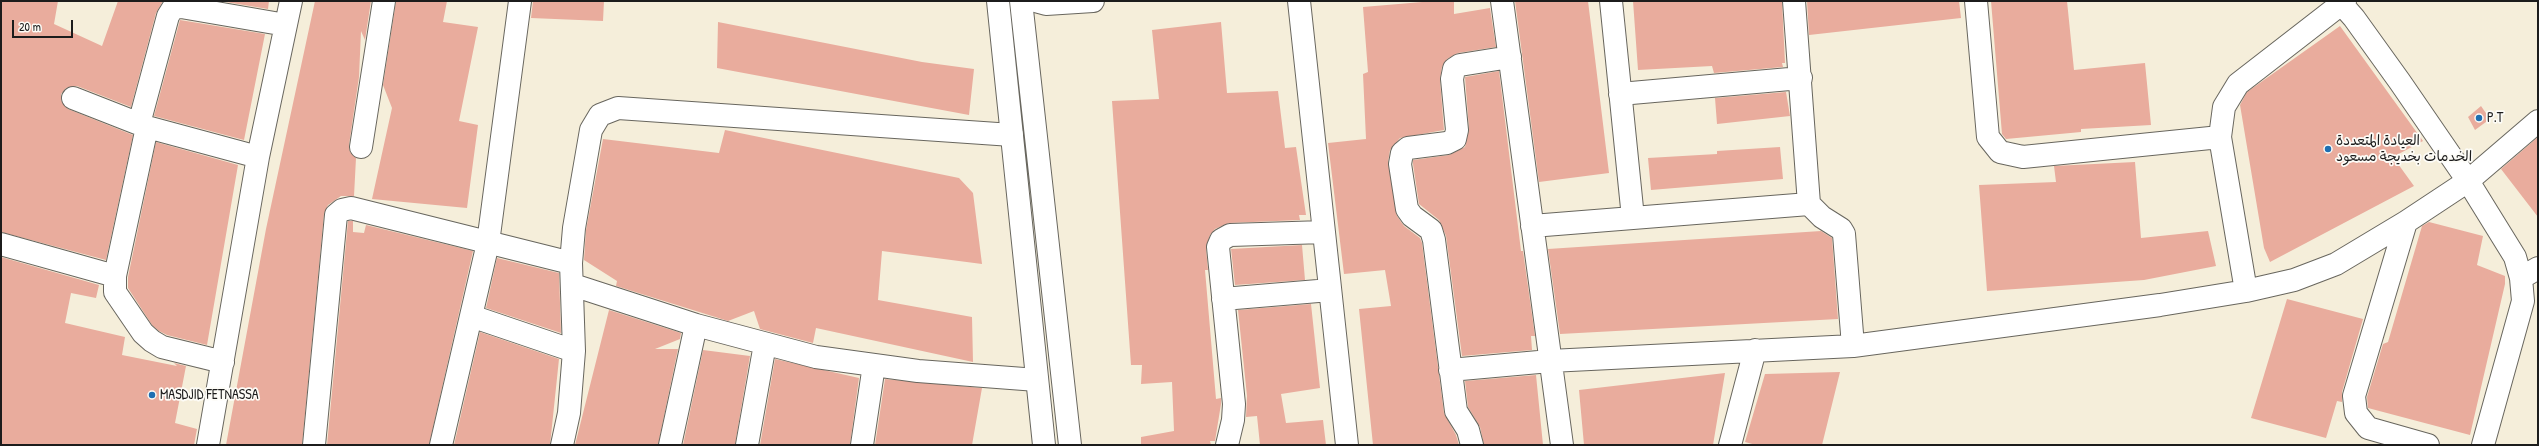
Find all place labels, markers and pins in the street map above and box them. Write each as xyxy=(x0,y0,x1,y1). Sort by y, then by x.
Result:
place label: P.T xyxy=(2487,110,2503,126)
marker: P.T xyxy=(2474,113,2484,123)
place label: العيادة المتعددة الخدمات بخديجة مسعود xyxy=(2336,133,2472,166)
marker: العيادة المتعددة الخدمات بخديجة مسعود xyxy=(2323,144,2333,154)
place label: MASDJID FETNASSA xyxy=(160,387,259,403)
marker: MASDJID FETNASSA xyxy=(147,390,157,400)

